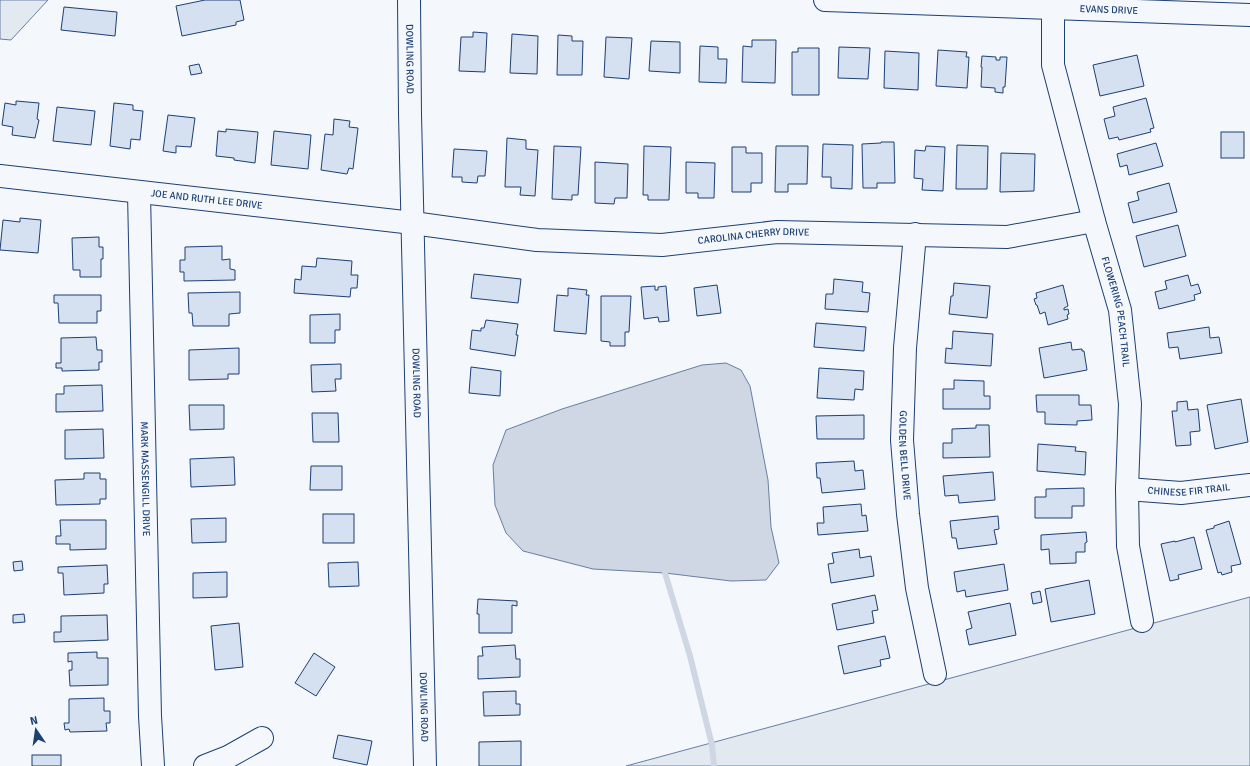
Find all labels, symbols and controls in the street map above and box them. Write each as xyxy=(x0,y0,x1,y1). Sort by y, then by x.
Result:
street label: EVANS DRIVE xyxy=(1079,3,1139,17)
street label: DOWLING ROAD xyxy=(403,24,416,94)
street label: JOE AND RUTH LEE DRIVE xyxy=(150,187,264,212)
street label: CAROLINA CHERRY DRIVE xyxy=(697,226,810,247)
street label: FLOWERING PEACH TRAIL xyxy=(1099,255,1132,368)
street label: DOWLING ROAD xyxy=(409,348,423,418)
street label: GOLDEN BELL DRIVE xyxy=(896,410,913,501)
street label: MARK MASSENGILL DRIVE xyxy=(138,421,152,537)
street label: CHINESE FIR TRAIL xyxy=(1147,481,1231,499)
street label: DOWLING ROAD xyxy=(417,672,430,742)
north arrow xyxy=(16,710,56,750)
text: N xyxy=(29,714,39,728)

